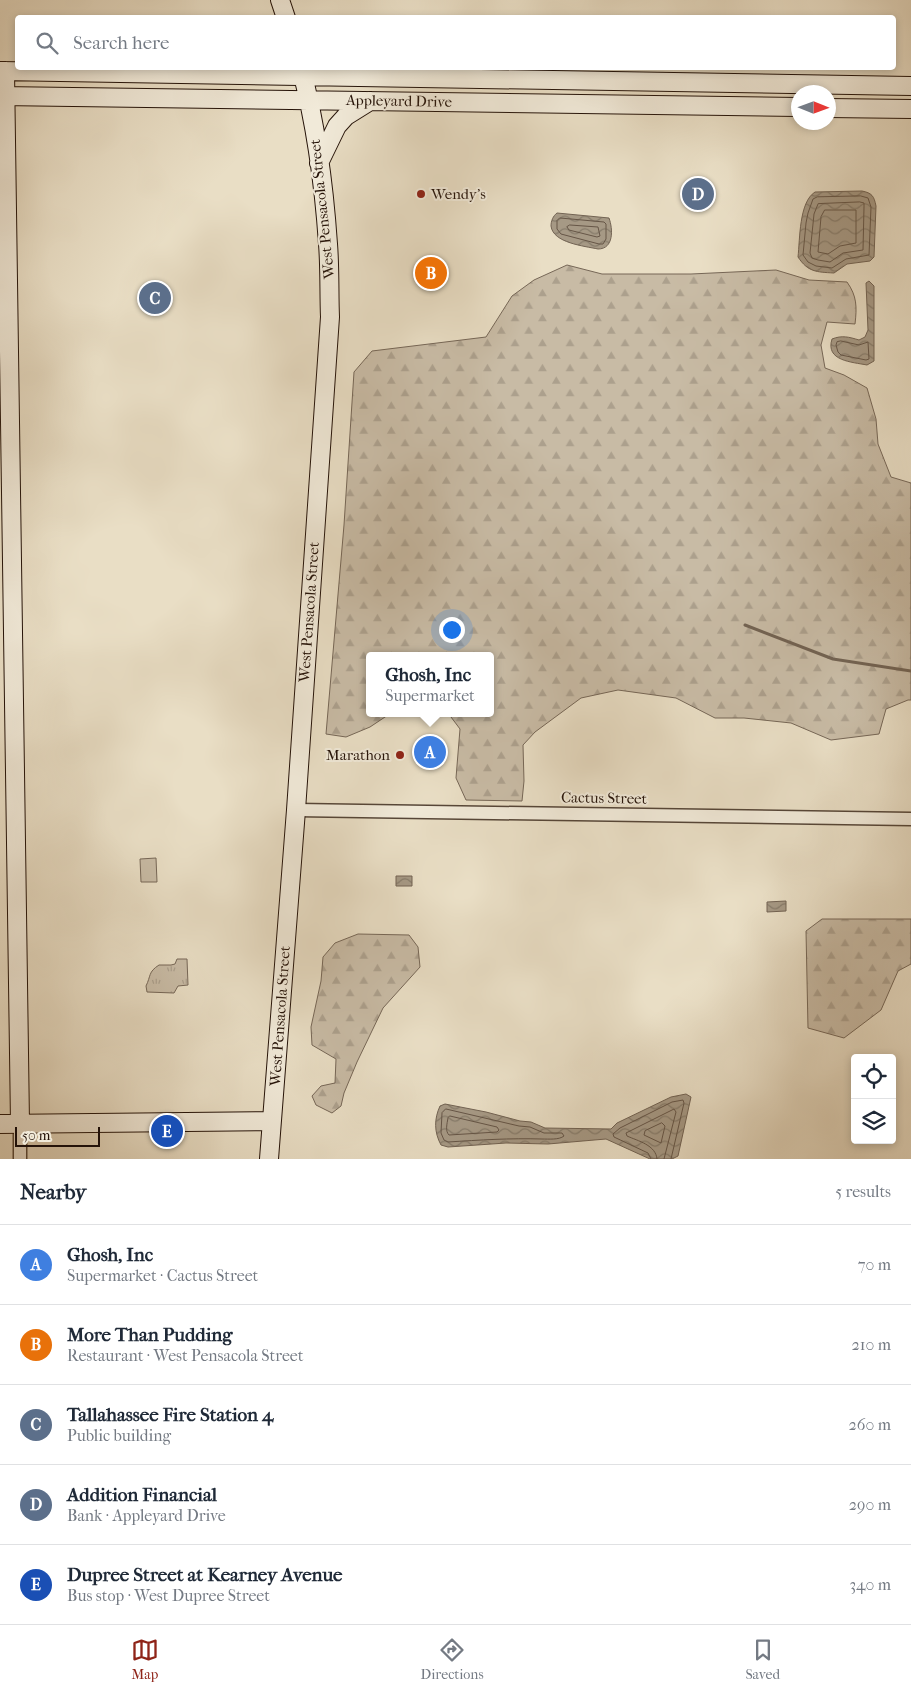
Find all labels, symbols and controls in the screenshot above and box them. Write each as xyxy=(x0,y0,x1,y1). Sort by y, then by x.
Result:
search box xyxy=(15,15,896,70)
icon: search xyxy=(33,29,61,57)
text: Search here xyxy=(73,32,169,54)
north arrow xyxy=(791,85,836,130)
street label: Appleyard Drive xyxy=(345,91,453,111)
street label: West Pensacola Street xyxy=(306,138,338,281)
pin: D xyxy=(682,175,714,213)
place label: Wendy's xyxy=(430,185,486,203)
marker: Wendy's xyxy=(415,188,427,200)
pin: B xyxy=(415,254,447,292)
pin: C xyxy=(139,279,171,317)
street label: West Pensacola Street xyxy=(295,541,323,684)
your location xyxy=(439,617,465,643)
popup xyxy=(366,652,494,717)
text: Ghosh, Inc xyxy=(385,664,471,686)
text: Supermarket xyxy=(385,686,475,705)
pin: A xyxy=(414,733,446,771)
place label: Marathon xyxy=(326,746,390,764)
marker: Marathon xyxy=(394,749,406,761)
street label: Cactus Street xyxy=(561,788,648,808)
street label: West Pensacola Street xyxy=(266,945,294,1088)
map controls xyxy=(851,1054,896,1144)
button: locate xyxy=(851,1054,896,1099)
button: layers xyxy=(851,1099,896,1144)
pin: E xyxy=(151,1112,183,1150)
scale bar xyxy=(15,1124,100,1147)
text: 50 m xyxy=(22,1127,50,1144)
text: Nearby xyxy=(20,1180,86,1204)
text: 5 results xyxy=(835,1182,891,1201)
text: Ghosh, Inc xyxy=(67,1244,153,1266)
text: A xyxy=(31,1255,41,1274)
text: 70 m xyxy=(858,1255,891,1274)
text: Supermarket · Cactus Street xyxy=(67,1266,258,1285)
text: More Than Pudding xyxy=(67,1324,232,1346)
text: B xyxy=(31,1335,41,1354)
text: 210 m xyxy=(852,1335,891,1354)
text: Restaurant · West Pensacola Street xyxy=(67,1346,303,1365)
text: Tallahassee Fire Station 4 xyxy=(67,1404,273,1426)
text: C xyxy=(31,1415,41,1434)
text: 260 m xyxy=(849,1415,891,1434)
text: Public building xyxy=(67,1426,171,1445)
text: Addition Financial xyxy=(67,1484,217,1506)
text: D xyxy=(30,1495,42,1514)
text: 290 m xyxy=(849,1495,891,1514)
text: Bank · Appleyard Drive xyxy=(67,1506,226,1525)
text: Dupree Street at Kearney Avenue xyxy=(67,1564,342,1586)
text: E xyxy=(31,1575,41,1594)
text: 340 m xyxy=(849,1575,891,1594)
text: Bus stop · West Dupree Street xyxy=(67,1586,270,1605)
tab: Map xyxy=(131,1636,159,1683)
tab: Directions xyxy=(421,1636,484,1683)
tab: Saved xyxy=(745,1636,780,1683)

